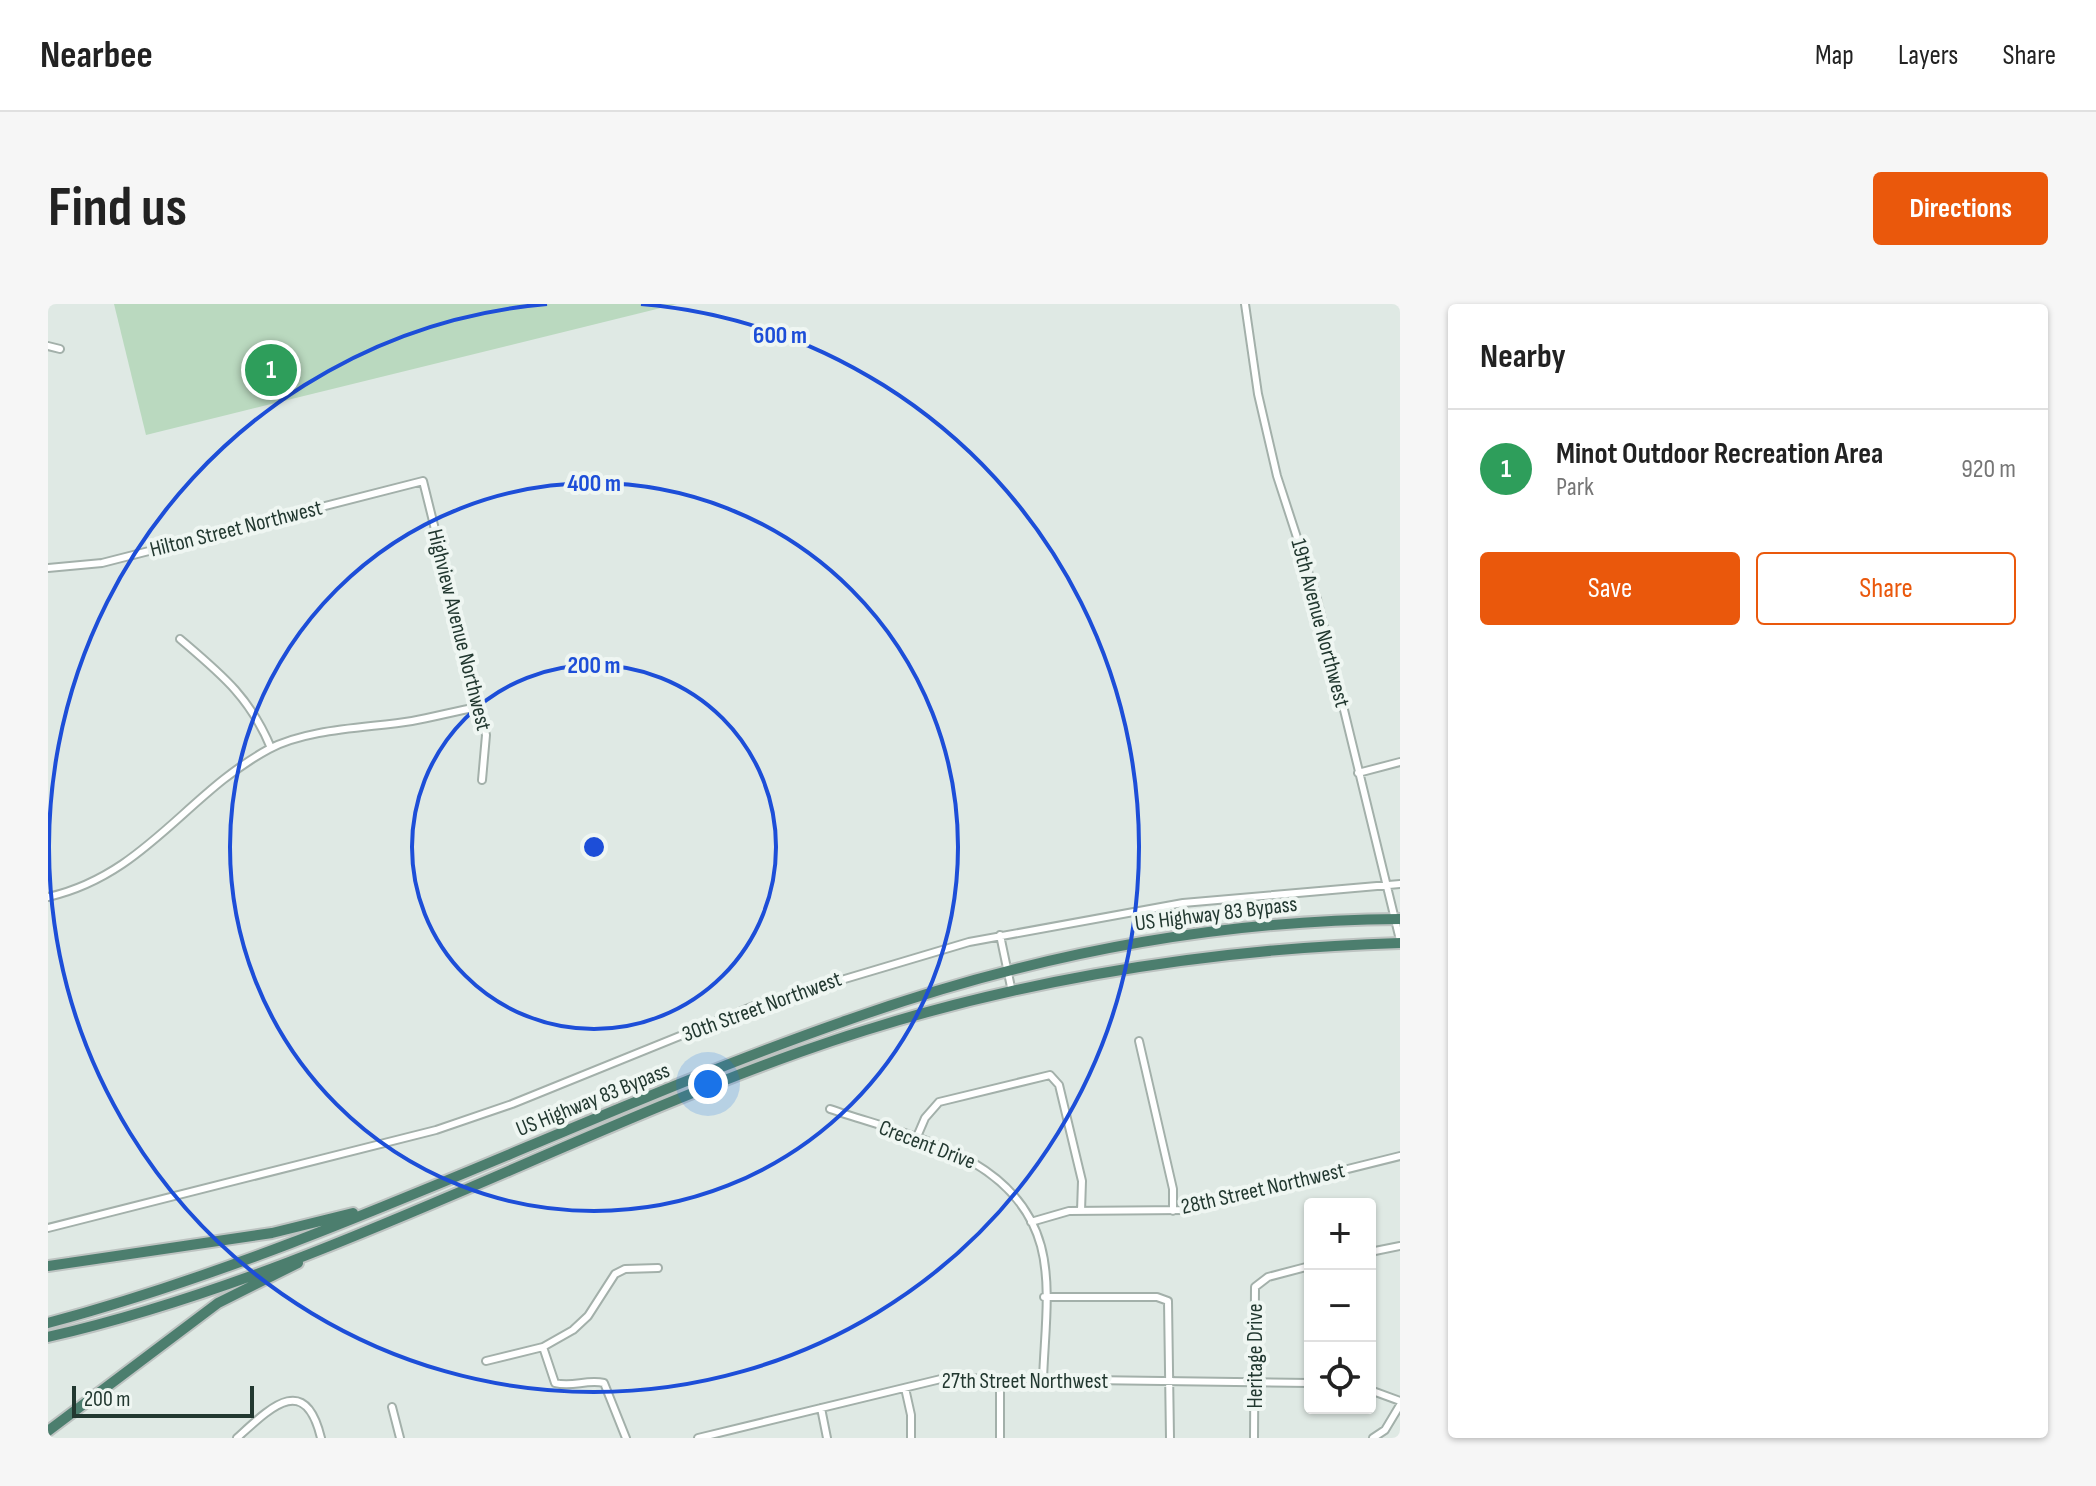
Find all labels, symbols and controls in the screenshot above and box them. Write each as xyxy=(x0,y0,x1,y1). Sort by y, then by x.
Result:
text: Nearbee xyxy=(40,33,153,78)
text: Map xyxy=(1815,39,1854,72)
text: Layers xyxy=(1898,39,1958,72)
text: Share xyxy=(2002,39,2056,72)
button: Directions xyxy=(1873,172,2048,245)
text: Find us xyxy=(48,175,187,242)
text: 600 m xyxy=(753,321,807,350)
text: Nearby xyxy=(1480,336,1566,377)
pin: 1 xyxy=(245,340,297,400)
text: Minot Outdoor Recreation Area xyxy=(1556,436,1883,472)
text: 1 xyxy=(1501,454,1511,485)
text: 920 m xyxy=(1961,454,2016,485)
text: 400 m xyxy=(567,469,621,498)
text: Park xyxy=(1556,472,1594,503)
street label: Hilton Street Northwest xyxy=(147,494,325,563)
street label: Highview Avenue Northwest xyxy=(421,526,497,734)
street label: 19th Avenue Northwest xyxy=(1285,536,1356,710)
button: Save xyxy=(1480,552,1740,625)
button: Share xyxy=(1756,552,2016,625)
text: 200 m xyxy=(567,651,621,680)
centre of rings xyxy=(580,833,608,861)
street label: US Highway 83 Bypass xyxy=(1133,891,1299,937)
street label: 30th Street Northwest xyxy=(679,966,846,1048)
street label: US Highway 83 Bypass xyxy=(512,1057,674,1143)
your location xyxy=(688,1064,728,1104)
street label: Crecent Drive xyxy=(875,1114,979,1176)
street label: 28th Street Northwest xyxy=(1179,1157,1348,1221)
map controls xyxy=(1304,1198,1376,1414)
button: + xyxy=(1304,1198,1376,1270)
button: − xyxy=(1304,1270,1376,1342)
street label: Heritage Drive xyxy=(1242,1304,1269,1408)
button: locate xyxy=(1304,1342,1376,1414)
street label: 27th Street Northwest xyxy=(942,1368,1108,1395)
scale bar xyxy=(72,1382,254,1418)
text: 200 m xyxy=(84,1386,130,1413)

